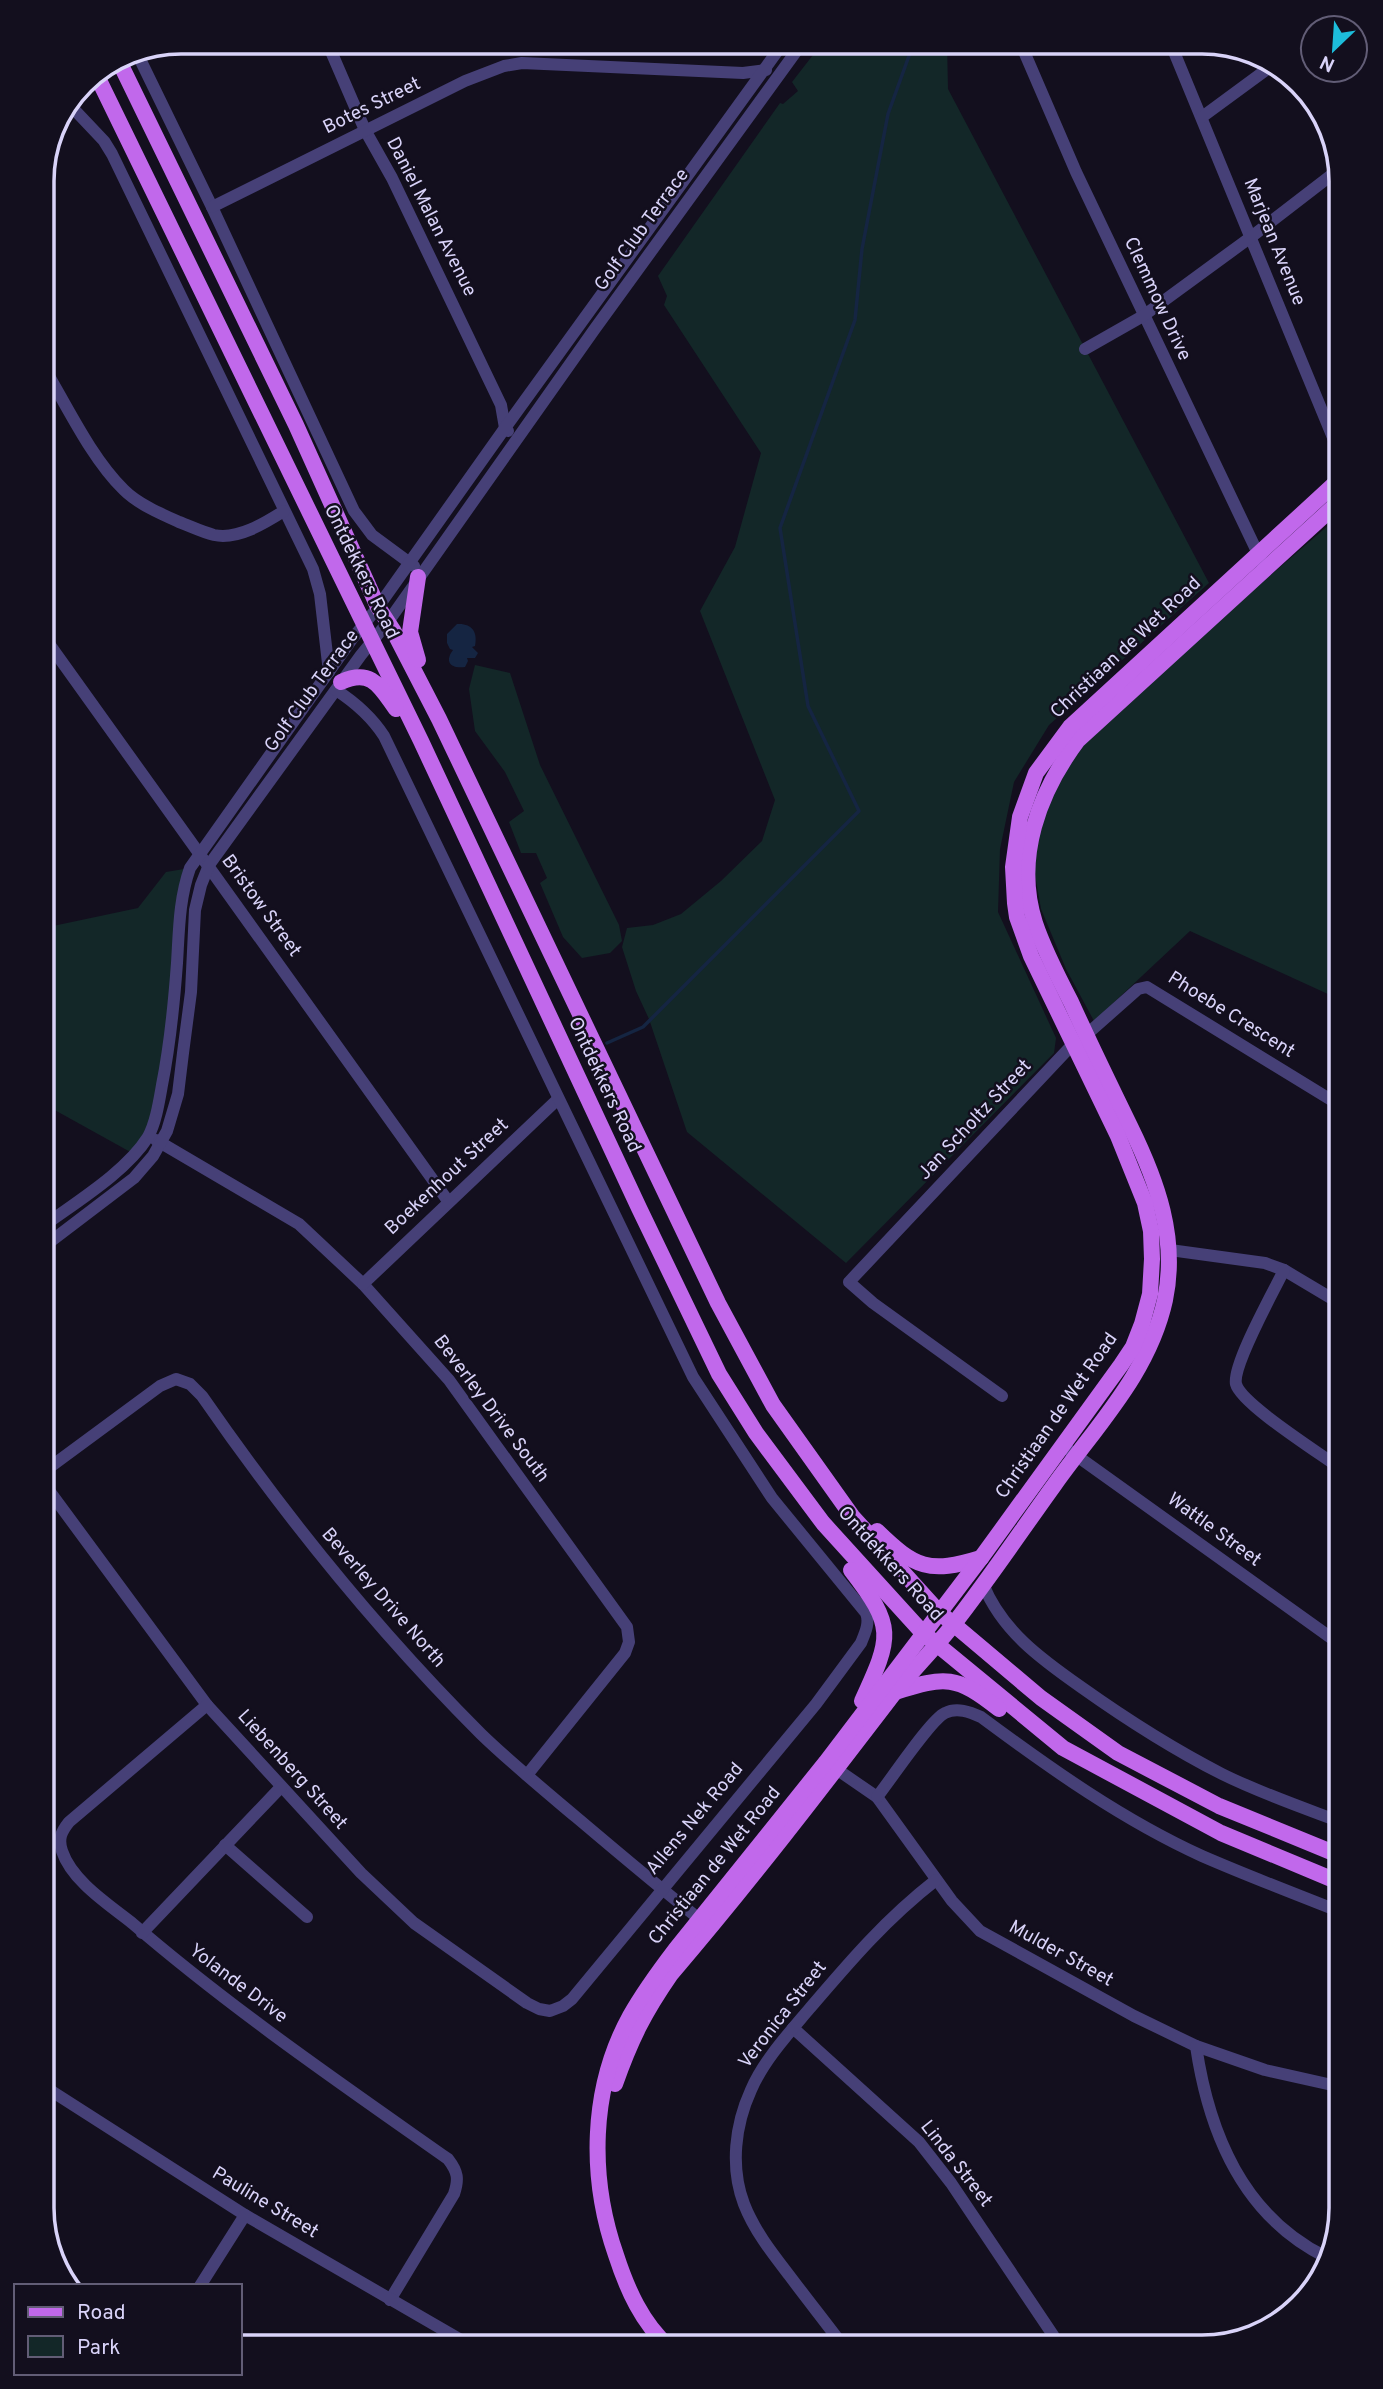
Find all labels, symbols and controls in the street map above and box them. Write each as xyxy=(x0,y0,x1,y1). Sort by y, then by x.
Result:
north arrow xyxy=(1299,14,1369,84)
text: N xyxy=(1316,49,1339,76)
street label: Botes Street xyxy=(319,72,425,140)
street label: Daniel Malan Avenue xyxy=(380,133,482,301)
street label: Golf Club Terrace xyxy=(589,164,695,296)
street label: Marjean Avenue xyxy=(1238,175,1310,309)
street label: Clemmow Drive xyxy=(1118,233,1196,365)
street label: Ontdekkers Road xyxy=(318,501,404,643)
street label: Christiaan de Wet Road xyxy=(1046,572,1206,724)
street label: Golf Club Terrace xyxy=(259,625,365,757)
street label: Bristow Street xyxy=(216,850,306,962)
street label: Phoebe Crescent xyxy=(1163,966,1299,1064)
street label: Ontdekkers Road xyxy=(562,1013,646,1157)
street label: Jan Scholtz Street xyxy=(913,1055,1037,1185)
street label: Boekenhout Street xyxy=(380,1113,514,1241)
street label: Christiaan de Wet Road xyxy=(991,1328,1123,1504)
street label: Beverley Drive South xyxy=(428,1331,554,1487)
street label: Wattle Street xyxy=(1162,1488,1266,1572)
street label: Ontdekkers Road xyxy=(832,1501,948,1627)
street label: Beverley Drive North xyxy=(316,1523,450,1673)
street label: Liebenberg Street xyxy=(232,1705,352,1835)
street label: Allens Nek Road xyxy=(641,1758,749,1880)
street label: Christiaan de Wet Road xyxy=(644,1782,786,1950)
street label: Mulder Street xyxy=(1004,1915,1118,1993)
street label: Yolande Drive xyxy=(184,1939,292,2029)
street label: Veronica Street xyxy=(734,1956,832,2074)
street label: Linda Street xyxy=(915,2116,997,2212)
street label: Pauline Street xyxy=(207,2162,323,2244)
legend xyxy=(14,2284,242,2375)
text: Road xyxy=(77,2300,126,2327)
text: Park xyxy=(77,2335,120,2362)

